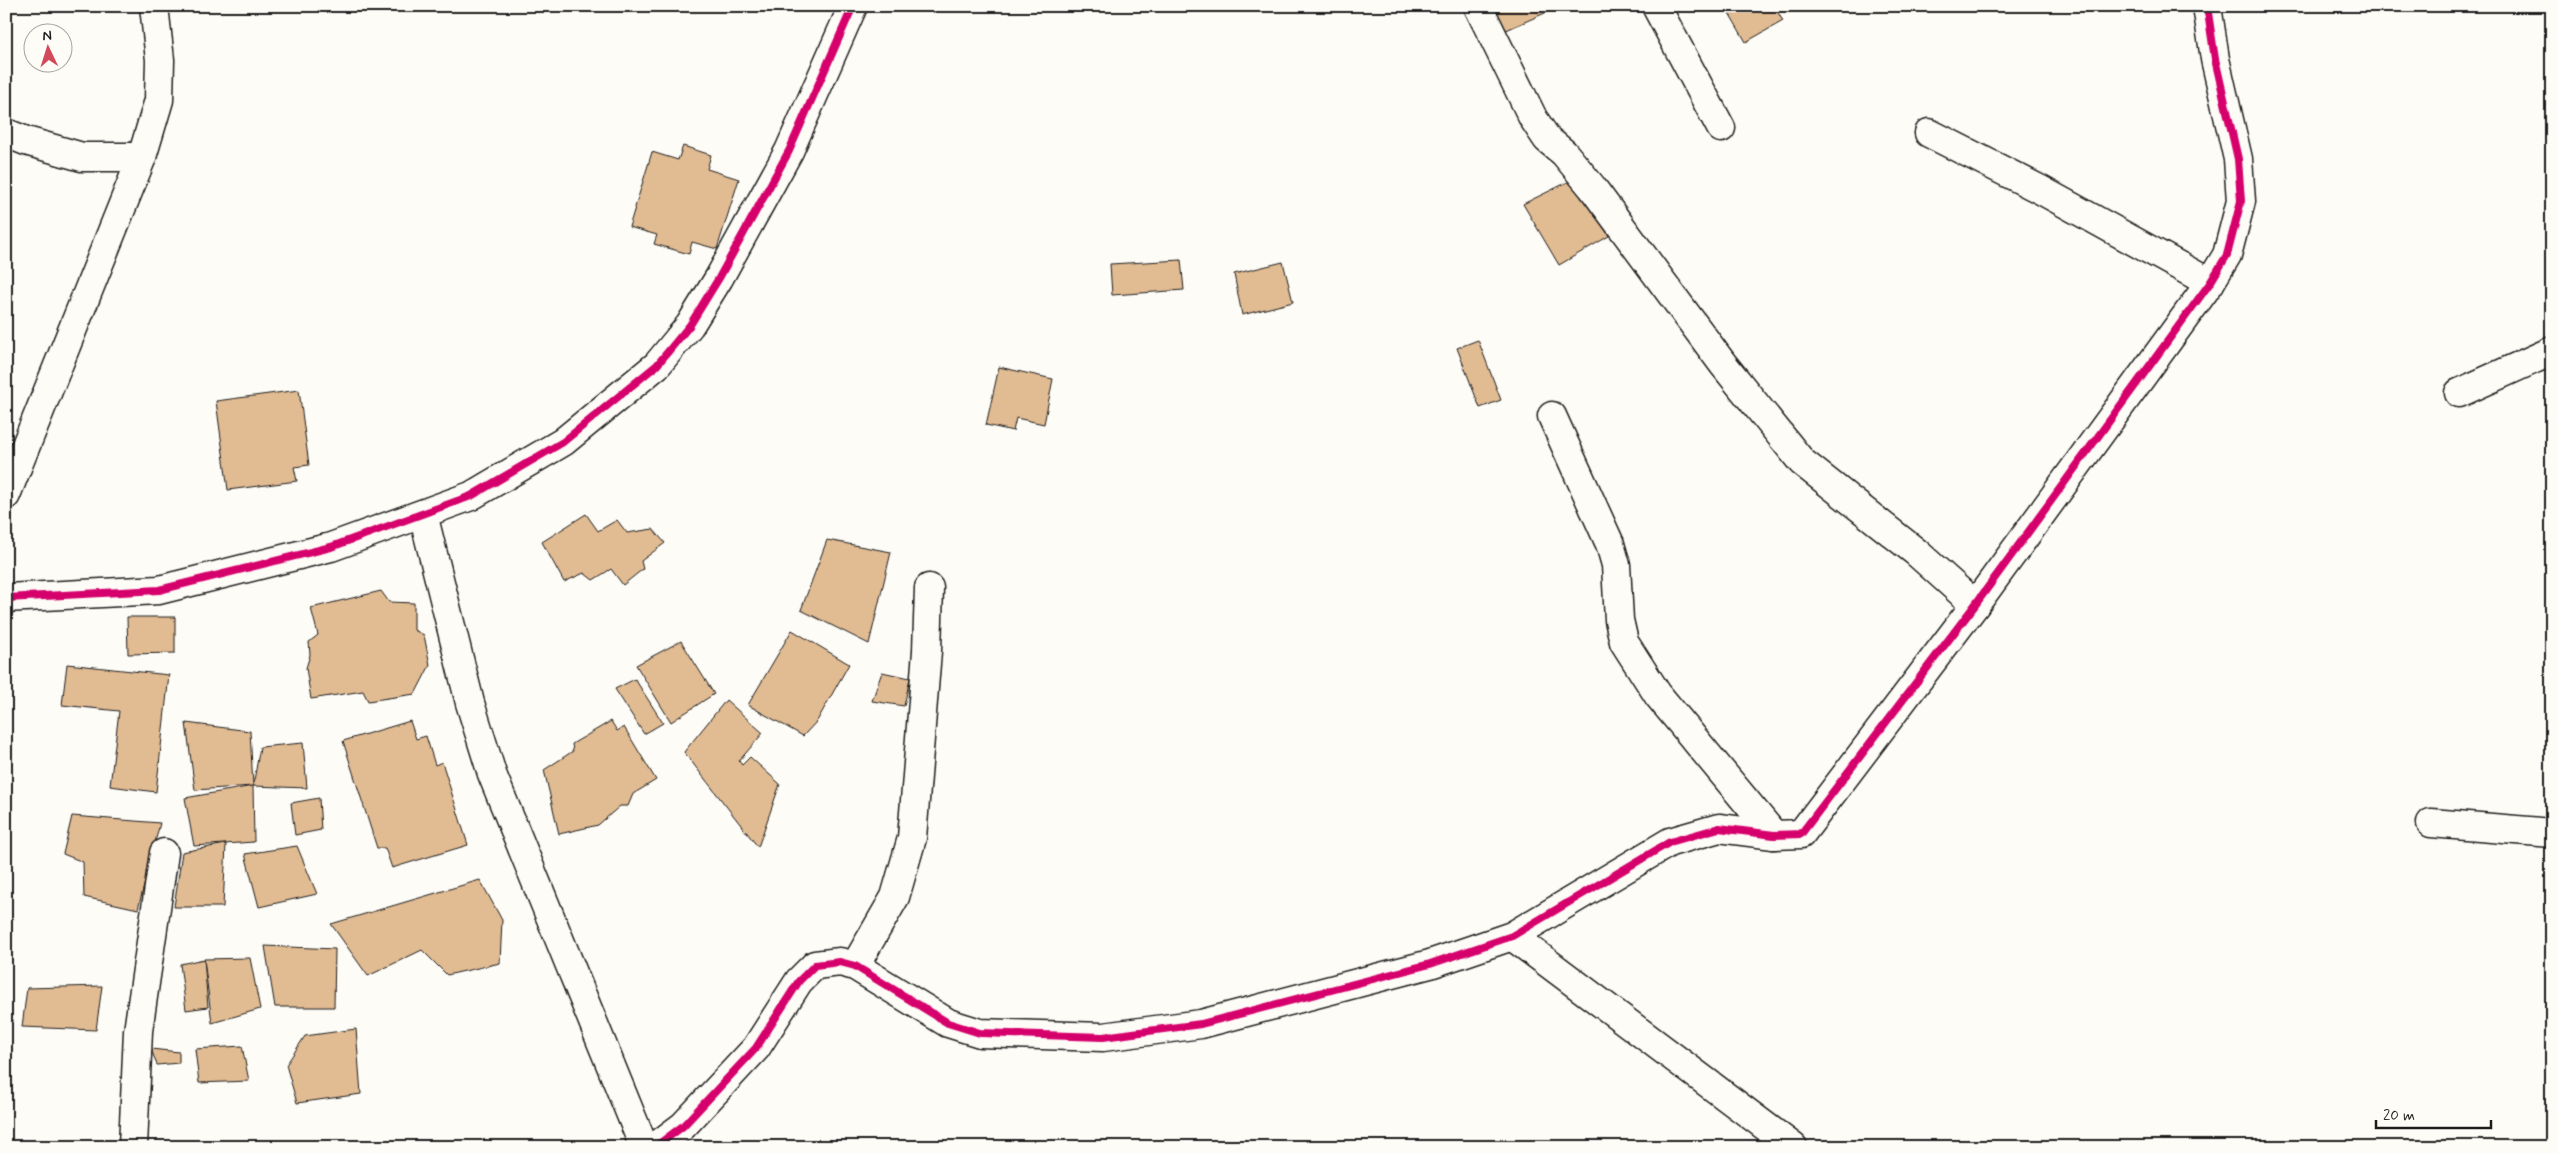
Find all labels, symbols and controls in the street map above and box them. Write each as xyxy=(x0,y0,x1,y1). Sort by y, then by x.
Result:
north arrow xyxy=(22,22,72,72)
text: N xyxy=(42,27,52,45)
scale bar xyxy=(2376,1098,2490,1130)
text: 20 m xyxy=(2383,1106,2415,1126)

